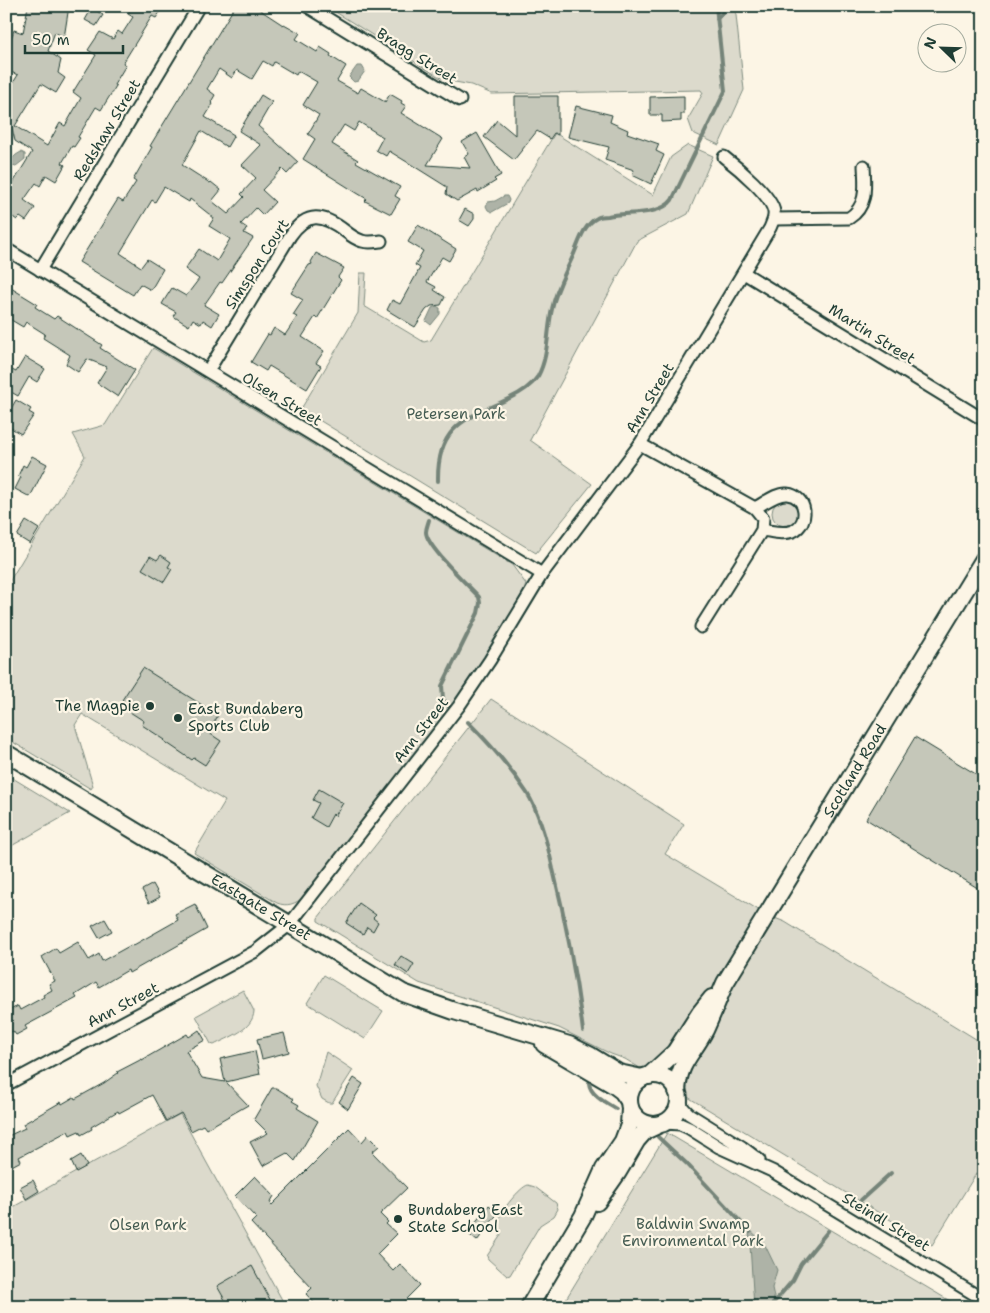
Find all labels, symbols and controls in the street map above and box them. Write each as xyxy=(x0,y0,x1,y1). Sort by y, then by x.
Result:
scale bar xyxy=(25,22,122,54)
north arrow xyxy=(918,22,968,72)
street label: Bragg Street xyxy=(373,23,461,89)
text: 50 m xyxy=(32,30,70,50)
text: N xyxy=(920,34,940,52)
street label: Redshaw Street xyxy=(69,75,145,185)
street label: Simspon Court xyxy=(220,215,294,313)
street label: Martin Street xyxy=(825,299,919,369)
street label: Ann Street xyxy=(621,359,679,437)
street label: Olsen Street xyxy=(239,367,325,431)
park label: Petersen Park xyxy=(406,404,506,424)
street label: Ann Street xyxy=(389,693,453,767)
place label: The Magpie xyxy=(55,696,140,716)
place label: East Bundaberg Sports Club xyxy=(188,699,303,736)
marker: The Magpie xyxy=(144,700,156,712)
marker: East Bundaberg Sports Club xyxy=(172,712,184,724)
street label: Scotland Road xyxy=(819,720,891,821)
street label: Eastgate Street xyxy=(207,869,315,945)
street label: Ann Street xyxy=(84,978,162,1032)
street label: Steindl Street xyxy=(838,1188,934,1256)
place label: Bundaberg East State School xyxy=(408,1200,523,1237)
marker: Bundaberg East State School xyxy=(392,1213,404,1225)
park label: Baldwin Swamp Environmental Park xyxy=(622,1214,764,1251)
park label: Olsen Park xyxy=(109,1215,187,1235)

